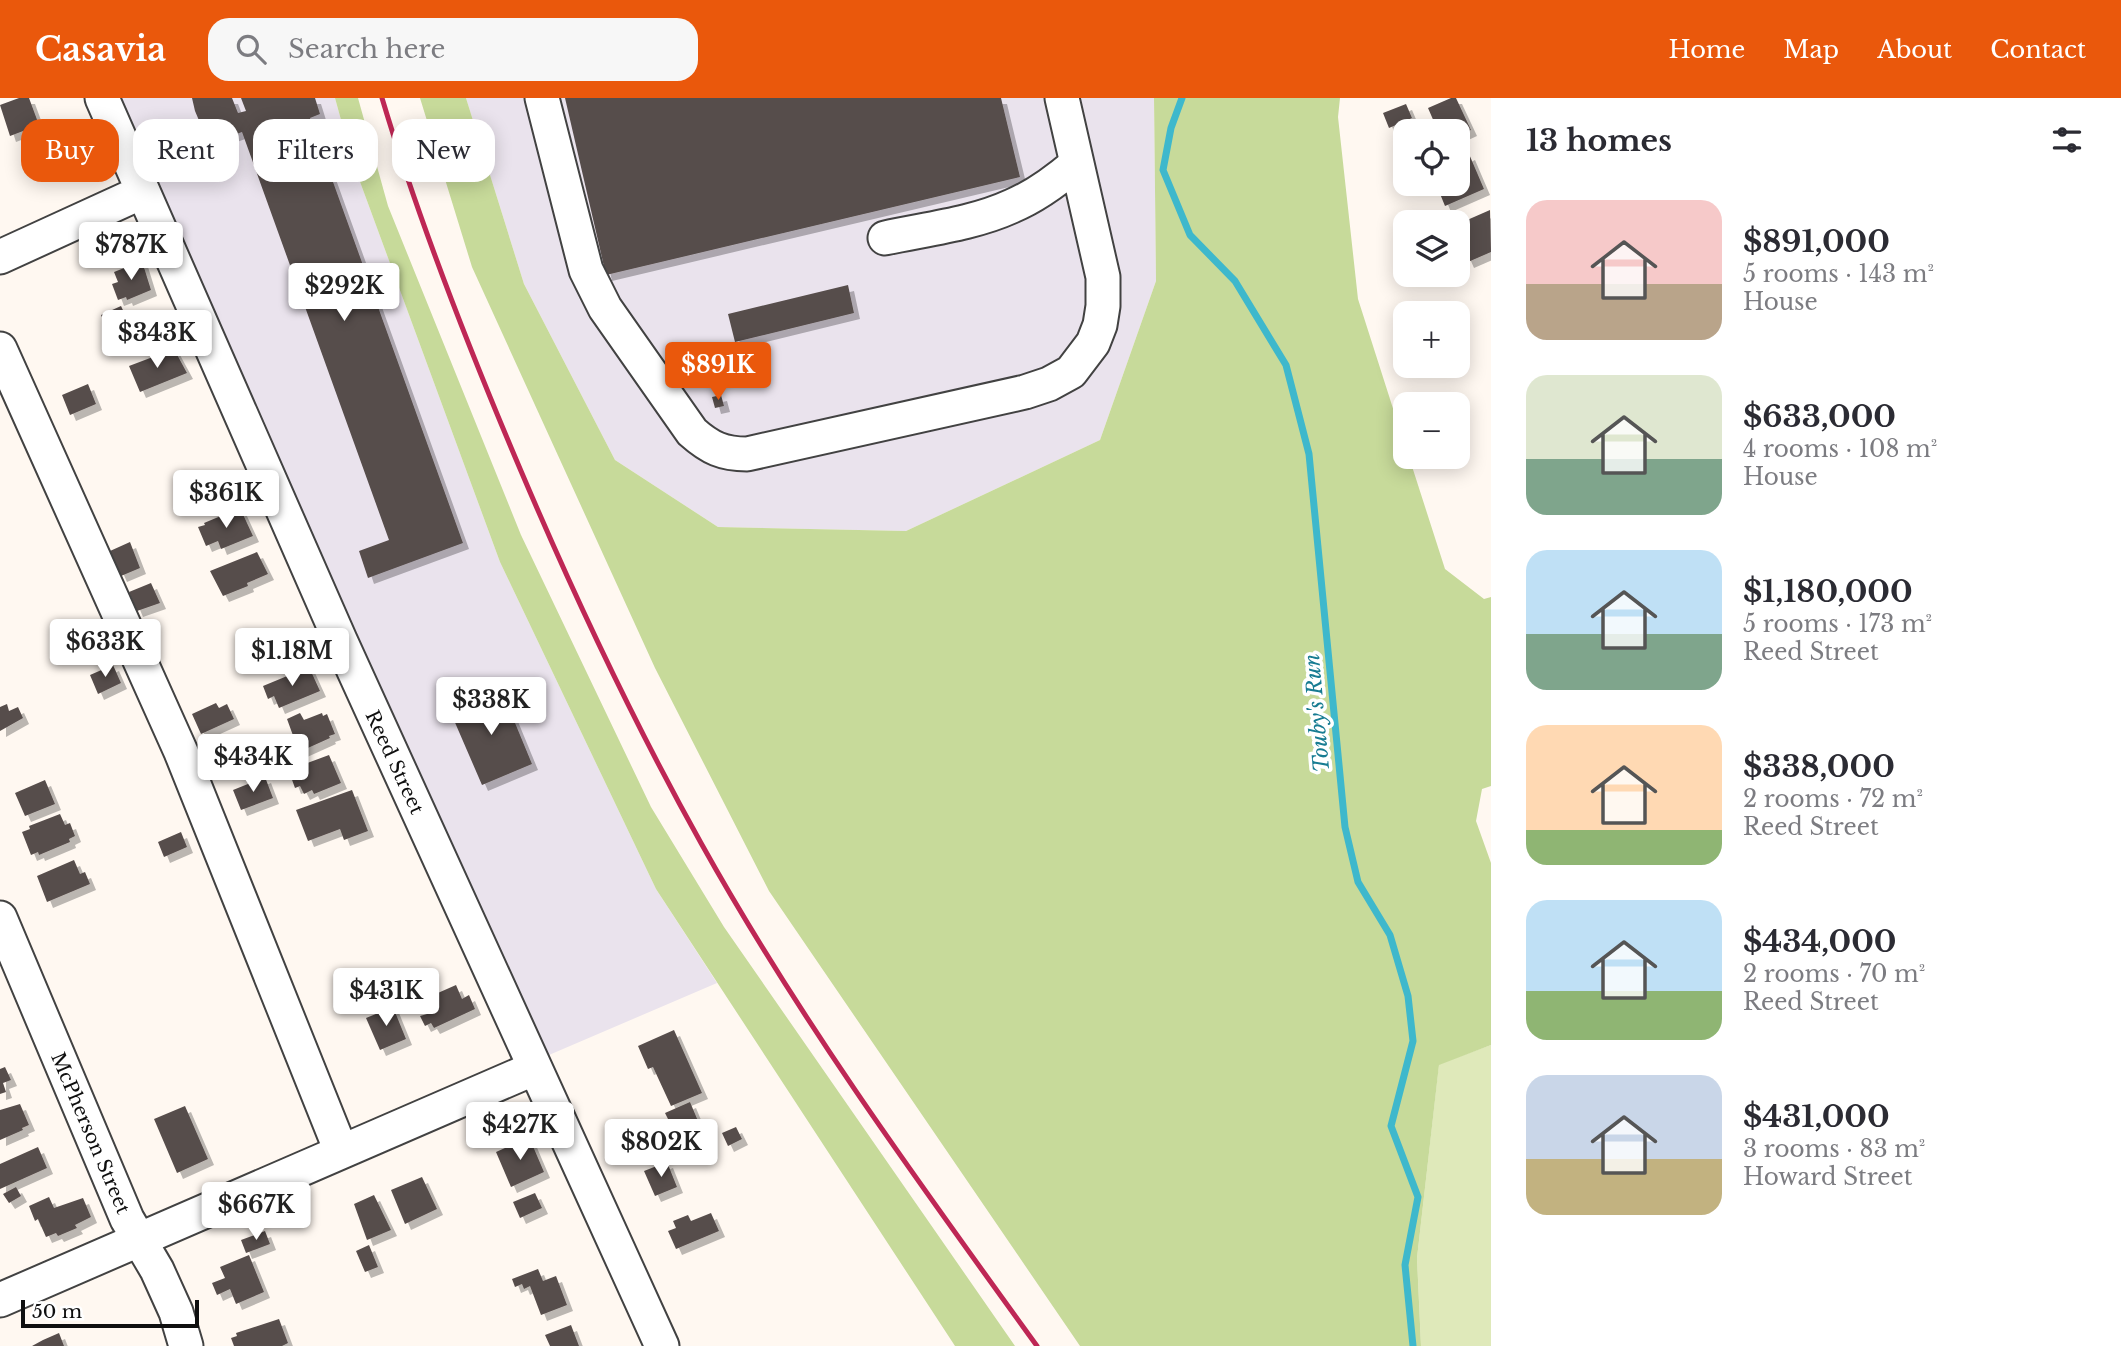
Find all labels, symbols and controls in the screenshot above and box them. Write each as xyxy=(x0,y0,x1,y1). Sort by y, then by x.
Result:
search box xyxy=(208,18,698,81)
text: Casavia xyxy=(35,29,166,70)
icon: search xyxy=(232,30,270,68)
text: Search here xyxy=(288,33,445,65)
text: Home xyxy=(1669,35,1745,64)
text: Map xyxy=(1783,35,1839,64)
text: About xyxy=(1877,35,1952,64)
text: Contact xyxy=(1990,35,2086,64)
chip: Buy xyxy=(21,119,119,182)
chip: Rent xyxy=(133,119,239,182)
chip: Filters xyxy=(253,119,378,182)
chip: New xyxy=(392,119,495,182)
map controls xyxy=(1393,119,1470,469)
button: locate xyxy=(1393,119,1470,196)
icon: filters xyxy=(2048,121,2086,159)
text: 13 homes xyxy=(1526,122,1672,159)
button: layers xyxy=(1393,210,1470,287)
pin: $787K xyxy=(82,222,180,282)
text: $891,000 xyxy=(1743,223,1890,260)
icon: home xyxy=(1582,228,1666,312)
text: $787K xyxy=(95,231,167,259)
text: 5 rooms · 143 m² xyxy=(1743,260,1934,288)
pin: $292K xyxy=(295,264,393,323)
text: $292K xyxy=(304,272,384,300)
text: House xyxy=(1743,288,1818,316)
button: + xyxy=(1393,301,1470,378)
pin: $343K xyxy=(108,310,206,370)
text: $343K xyxy=(118,319,196,347)
pin: $891K xyxy=(669,342,767,402)
text: $891K xyxy=(681,351,755,379)
button: − xyxy=(1393,392,1470,469)
text: $633,000 xyxy=(1743,398,1896,435)
icon: home xyxy=(1582,403,1666,487)
text: 4 rooms · 108 m² xyxy=(1743,435,1937,463)
text: House xyxy=(1743,463,1818,491)
pin: $361K xyxy=(177,470,275,530)
text: $361K xyxy=(189,479,263,507)
text: $1,180,000 xyxy=(1743,573,1913,610)
icon: home xyxy=(1582,578,1666,662)
text: 5 rooms · 173 m² xyxy=(1743,610,1932,638)
pin: $633K xyxy=(56,620,154,679)
text: $633K xyxy=(66,628,144,656)
pin: $1.18M xyxy=(235,628,349,688)
text: $1.18M xyxy=(251,637,333,665)
text: Reed Street xyxy=(1743,638,1879,666)
water label: Touby's Run xyxy=(1299,653,1335,773)
pin: $338K xyxy=(442,678,540,737)
text: $338K xyxy=(452,686,530,714)
street label: Reed Street xyxy=(360,707,429,819)
pin: $434K xyxy=(204,734,302,794)
text: $434K xyxy=(214,743,292,771)
text: $338,000 xyxy=(1743,748,1895,785)
icon: home xyxy=(1582,753,1666,837)
text: 2 rooms · 72 m² xyxy=(1743,785,1923,813)
text: Reed Street xyxy=(1743,813,1879,841)
text: $434,000 xyxy=(1743,923,1896,960)
icon: home xyxy=(1582,928,1666,1012)
text: 2 rooms · 70 m² xyxy=(1743,960,1925,988)
pin: $431K xyxy=(337,968,435,1028)
text: $431K xyxy=(349,977,423,1005)
text: Reed Street xyxy=(1743,988,1879,1016)
street label: McPherson Street xyxy=(46,1049,135,1218)
text: $431,000 xyxy=(1743,1098,1890,1135)
pin: $427K xyxy=(471,1102,569,1162)
icon: home xyxy=(1582,1103,1666,1187)
text: $427K xyxy=(482,1111,558,1139)
pin: $802K xyxy=(612,1119,710,1179)
text: $802K xyxy=(621,1128,701,1156)
text: 3 rooms · 83 m² xyxy=(1743,1135,1925,1163)
text: Howard Street xyxy=(1743,1163,1912,1191)
pin: $667K xyxy=(207,1182,305,1242)
text: $667K xyxy=(218,1191,294,1219)
scale bar xyxy=(21,1297,200,1329)
text: 50 m xyxy=(32,1300,82,1323)

